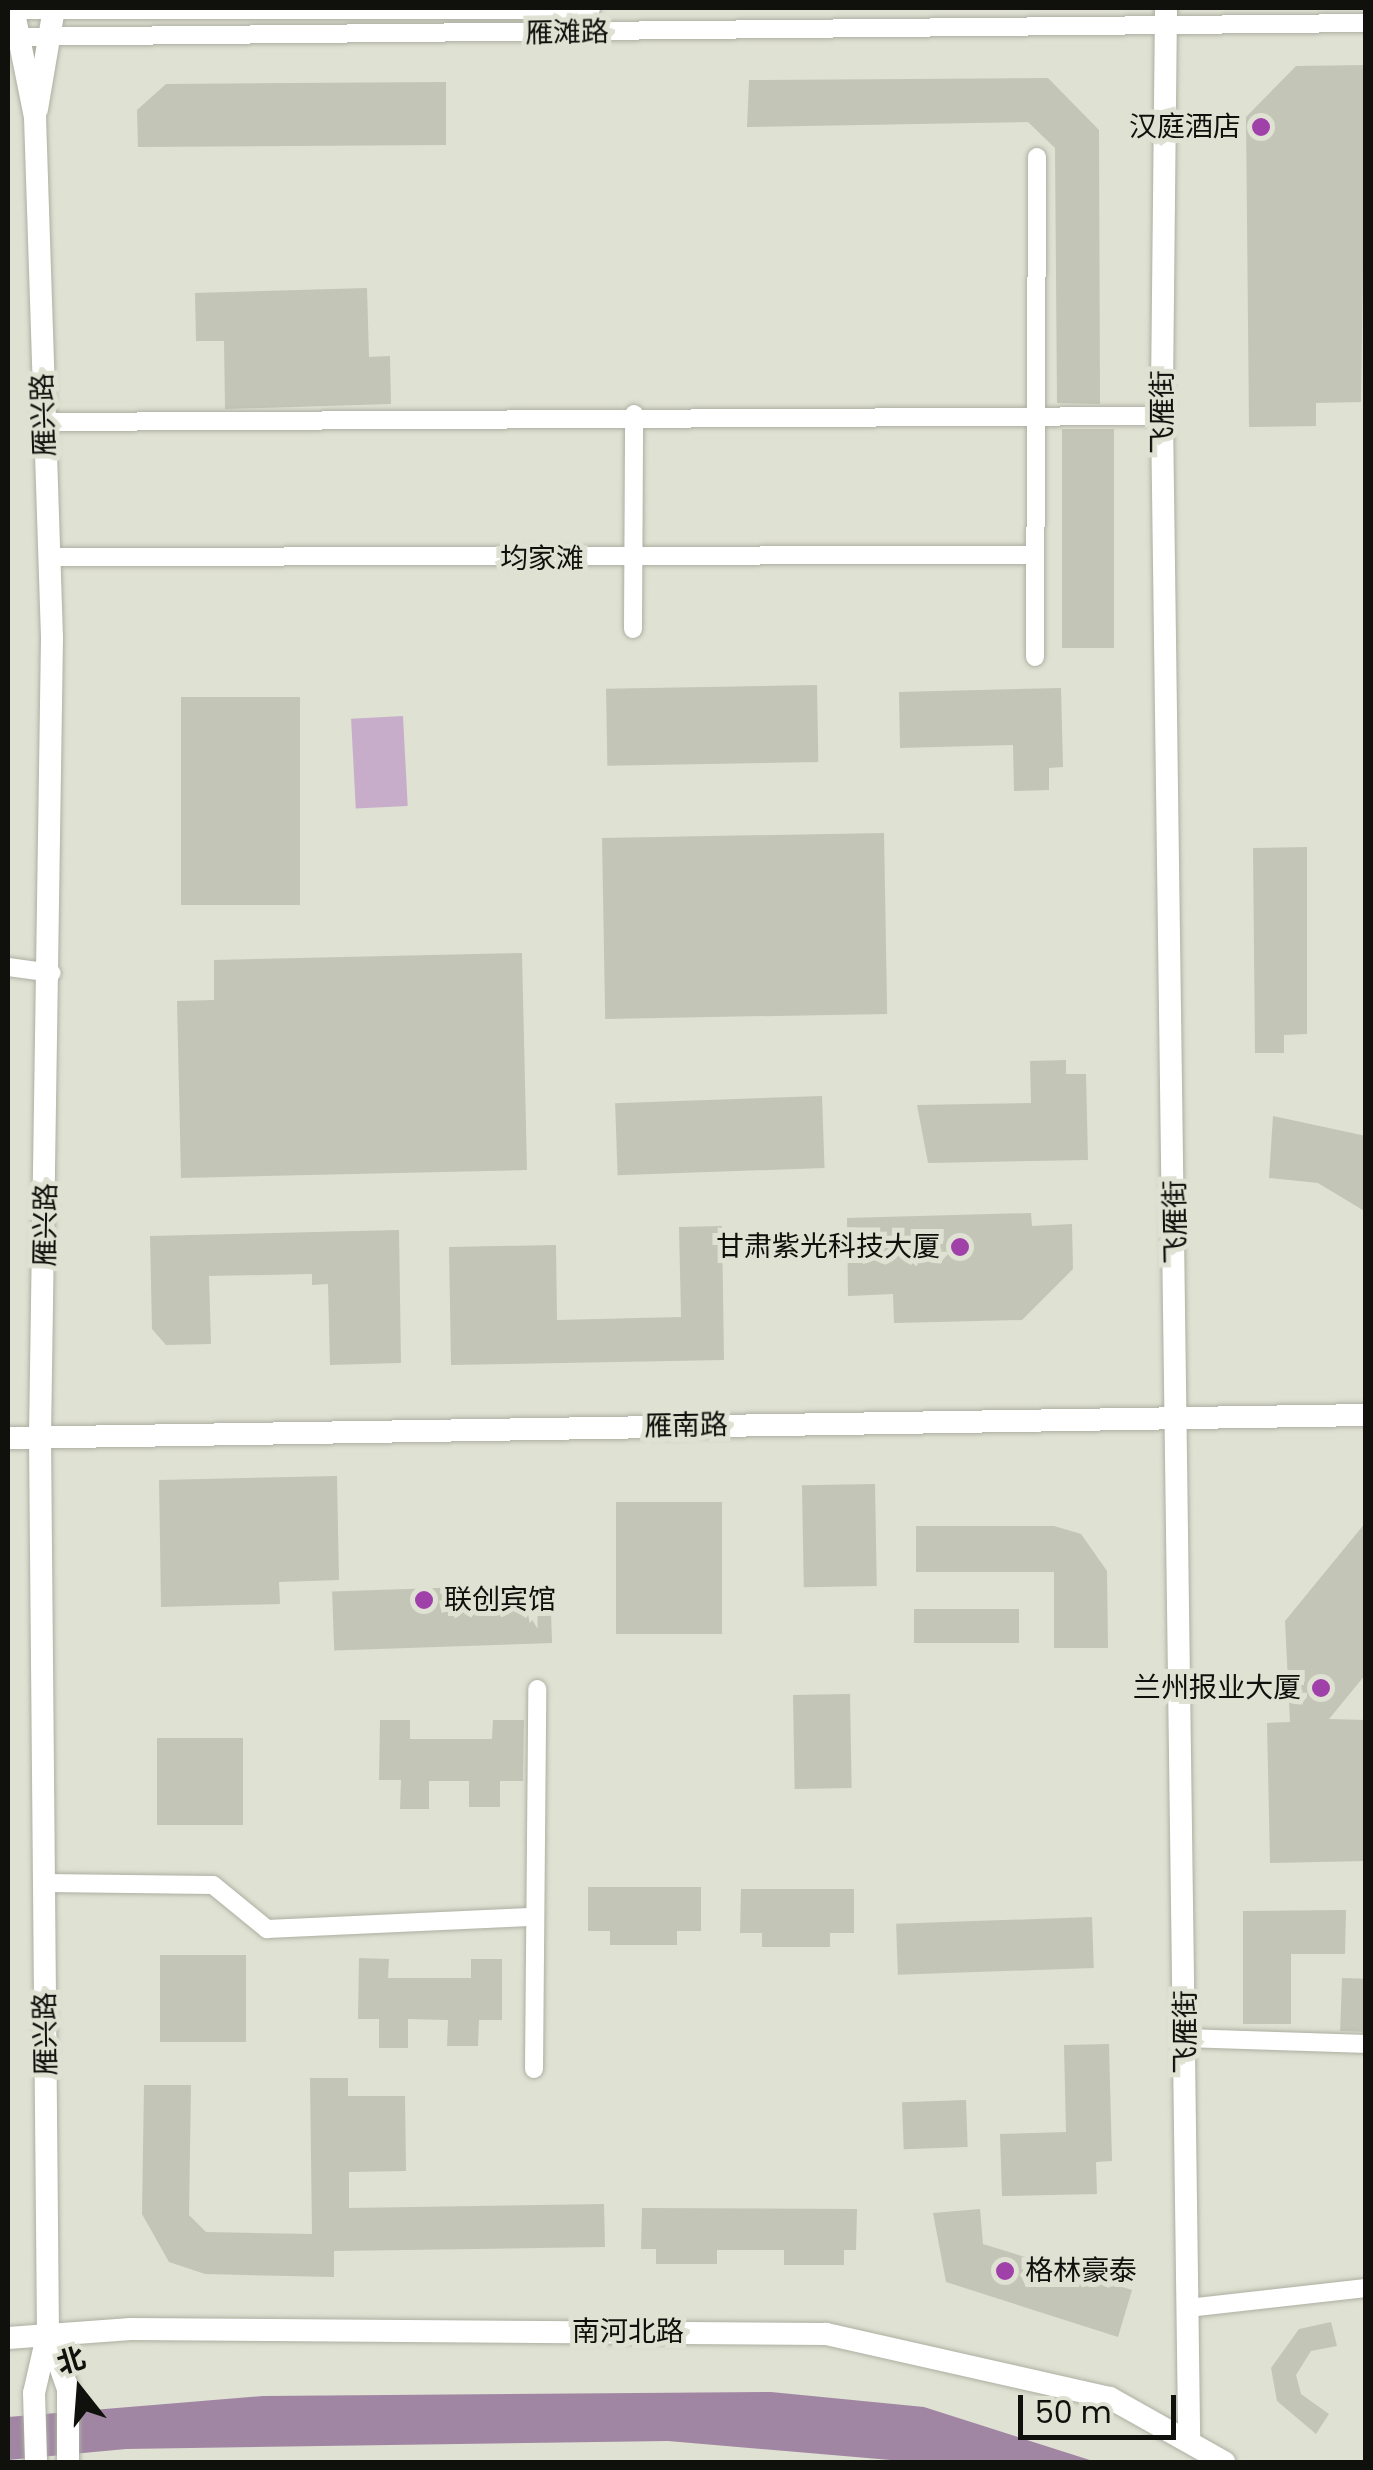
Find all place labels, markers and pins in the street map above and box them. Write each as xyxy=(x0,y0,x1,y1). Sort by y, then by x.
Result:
place label: 汉庭酒店 xyxy=(1129,110,1241,144)
marker: 汉庭酒店 xyxy=(1250,116,1272,138)
place label: 甘肃紫光科技大厦 xyxy=(716,1230,940,1264)
marker: 甘肃紫光科技大厦 xyxy=(949,1236,971,1258)
place label: 联创宾馆 xyxy=(444,1583,556,1617)
marker: 联创宾馆 xyxy=(413,1589,435,1611)
place label: 兰州报业大厦 xyxy=(1133,1671,1301,1705)
marker: 兰州报业大厦 xyxy=(1310,1677,1332,1699)
place label: 格林豪泰 xyxy=(1025,2254,1137,2288)
marker: 格林豪泰 xyxy=(994,2260,1016,2282)

